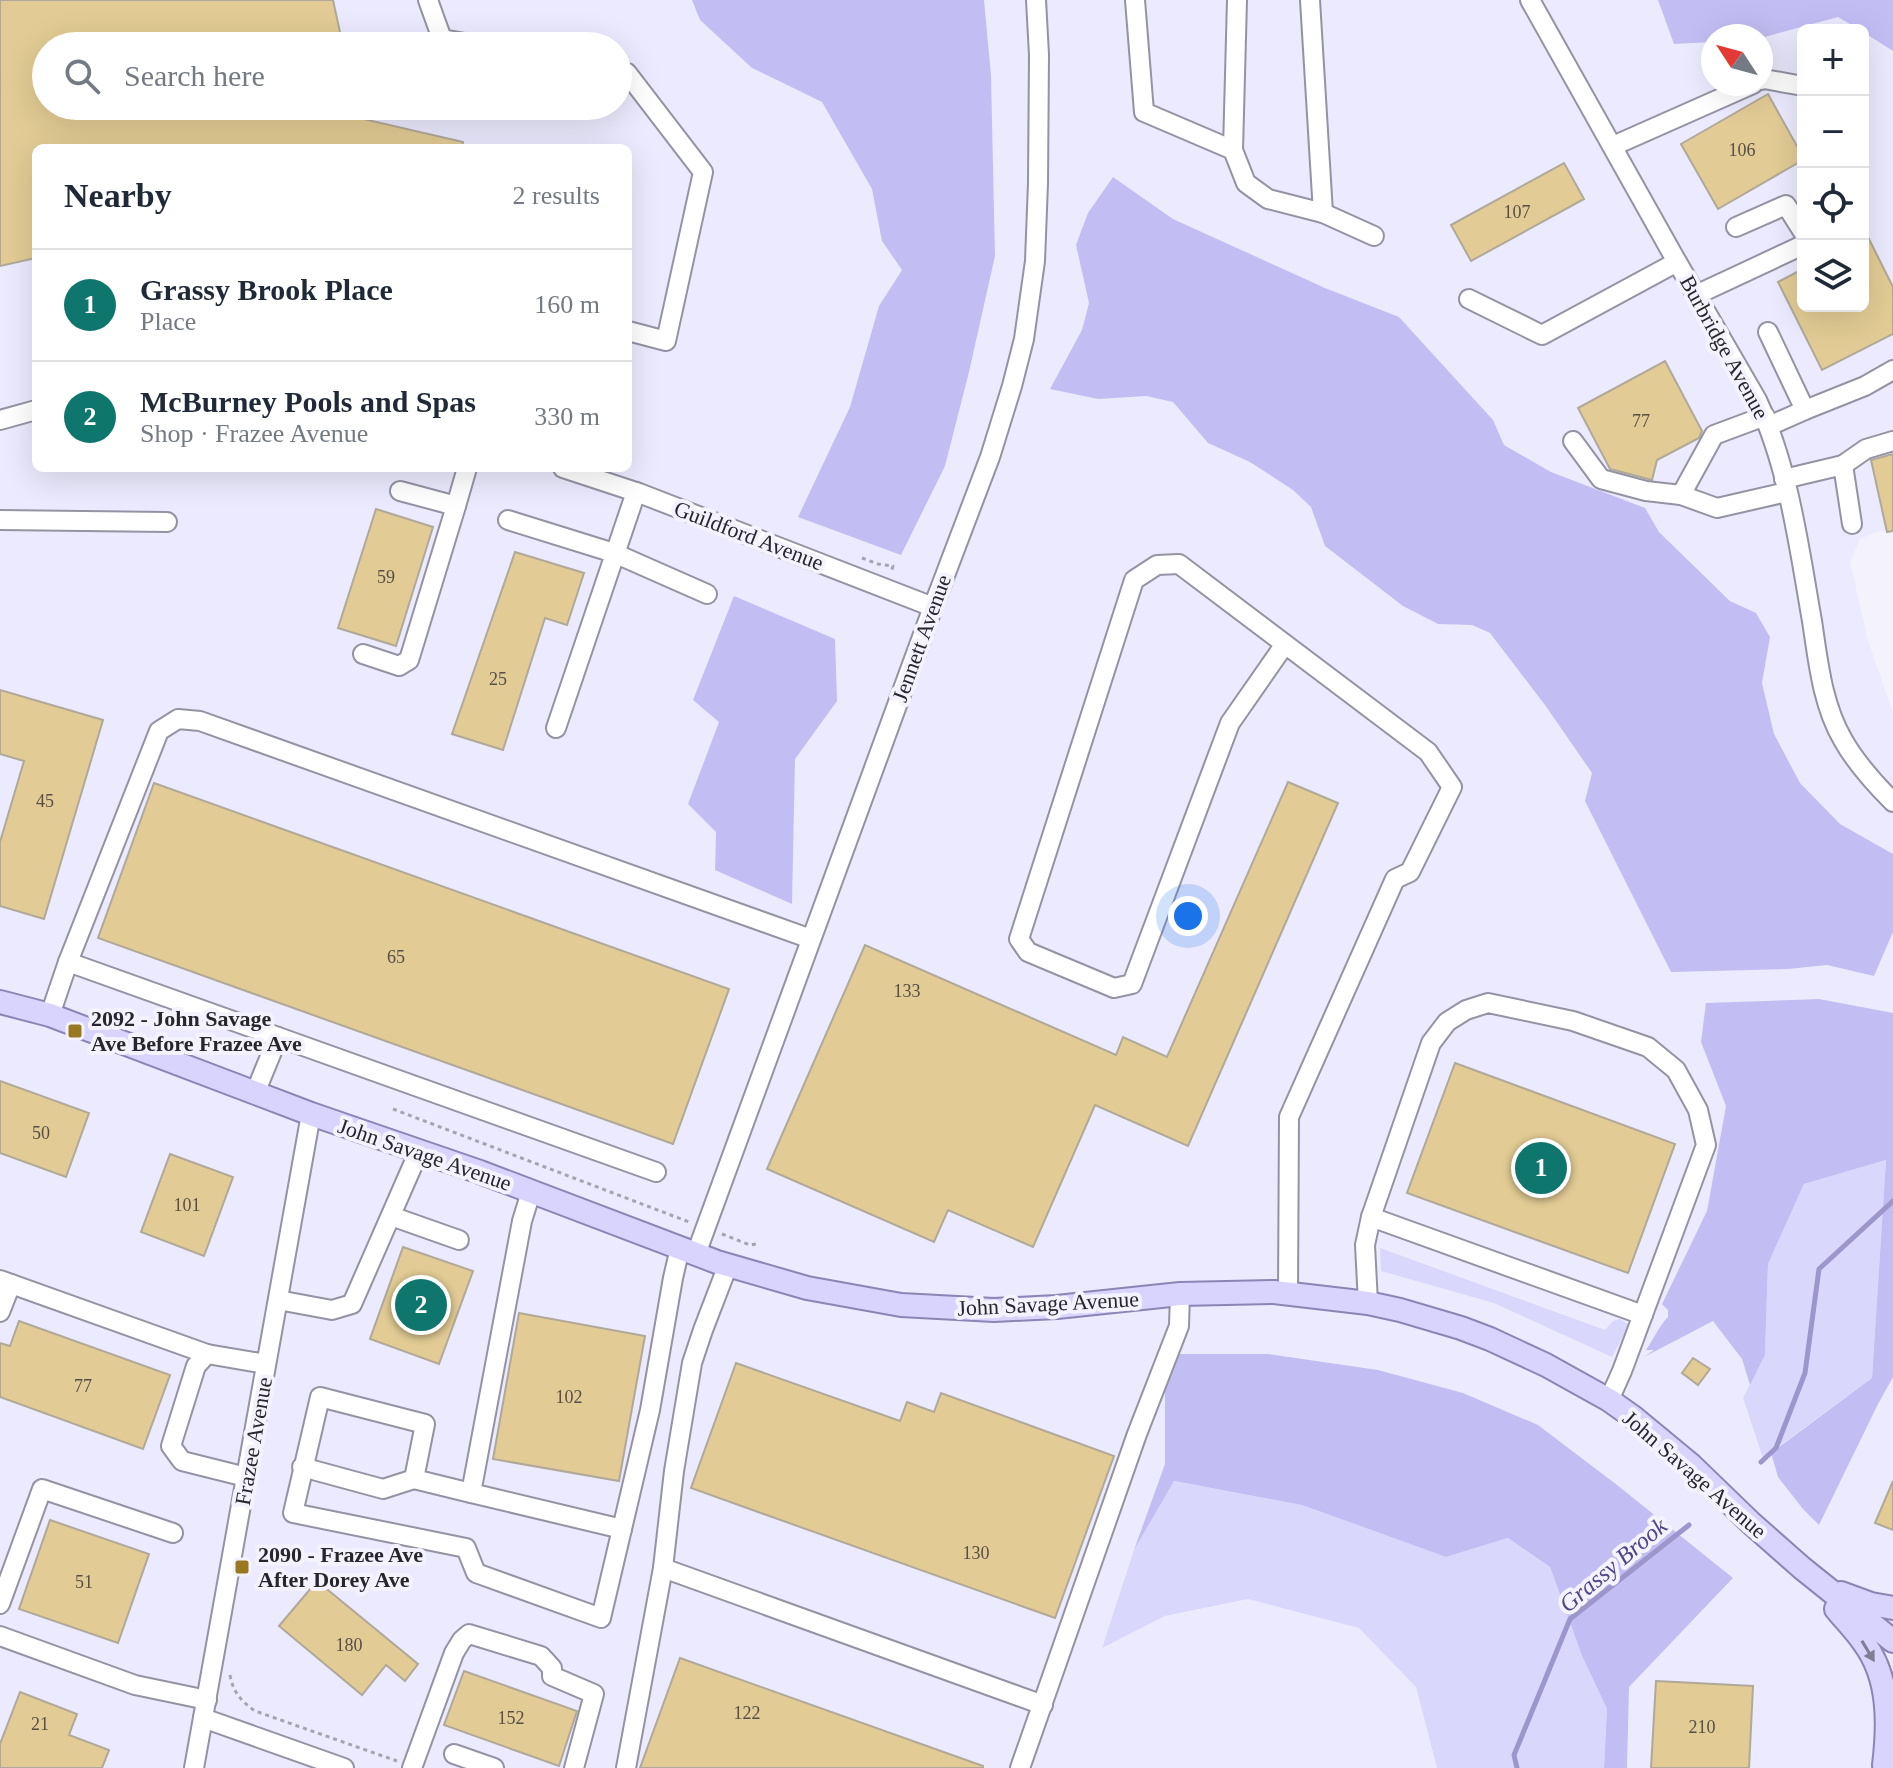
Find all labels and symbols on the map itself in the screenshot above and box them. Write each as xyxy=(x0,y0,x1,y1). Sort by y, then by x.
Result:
north arrow xyxy=(1701,24,1773,96)
house number: 106 xyxy=(1729,140,1756,160)
house number: 107 xyxy=(1504,202,1531,222)
street label: Burbridge Avenue xyxy=(1675,271,1774,423)
house number: 77 xyxy=(1632,411,1650,431)
street label: Guildford Avenue xyxy=(671,496,827,575)
house number: 59 xyxy=(377,567,395,587)
street label: Jennett Avenue xyxy=(887,571,956,705)
house number: 25 xyxy=(489,669,507,689)
house number: 45 xyxy=(36,791,54,811)
your location xyxy=(1168,896,1208,936)
house number: 65 xyxy=(387,947,405,967)
house number: 133 xyxy=(894,981,921,1001)
place label: 2092 - John Savage Ave Before Frazee Ave xyxy=(91,1006,302,1056)
marker: 2092 - John Savage Ave Before Frazee Ave xyxy=(66,1022,84,1040)
street label: John Savage Avenue xyxy=(335,1113,515,1196)
house number: 50 xyxy=(32,1123,50,1143)
pin: 1 xyxy=(1515,1138,1567,1198)
house number: 101 xyxy=(174,1195,201,1215)
pin: 2 xyxy=(395,1275,447,1335)
street label: John Savage Avenue xyxy=(957,1286,1139,1321)
street label: Frazee Avenue xyxy=(230,1375,277,1507)
house number: 77 xyxy=(74,1376,92,1396)
house number: 102 xyxy=(556,1387,583,1407)
street label: John Savage Avenue xyxy=(1618,1405,1771,1543)
water label: Grassy Brook xyxy=(1554,1512,1672,1617)
place label: 2090 - Frazee Ave After Dorey Ave xyxy=(258,1542,423,1592)
house number: 130 xyxy=(963,1543,990,1563)
marker: 2090 - Frazee Ave After Dorey Ave xyxy=(233,1558,251,1576)
house number: 51 xyxy=(75,1572,93,1592)
house number: 180 xyxy=(336,1635,363,1655)
one-way arrow xyxy=(1861,1640,1875,1662)
house number: 122 xyxy=(734,1703,761,1723)
house number: 152 xyxy=(498,1708,525,1728)
house number: 21 xyxy=(31,1714,49,1734)
house number: 210 xyxy=(1689,1717,1716,1737)

